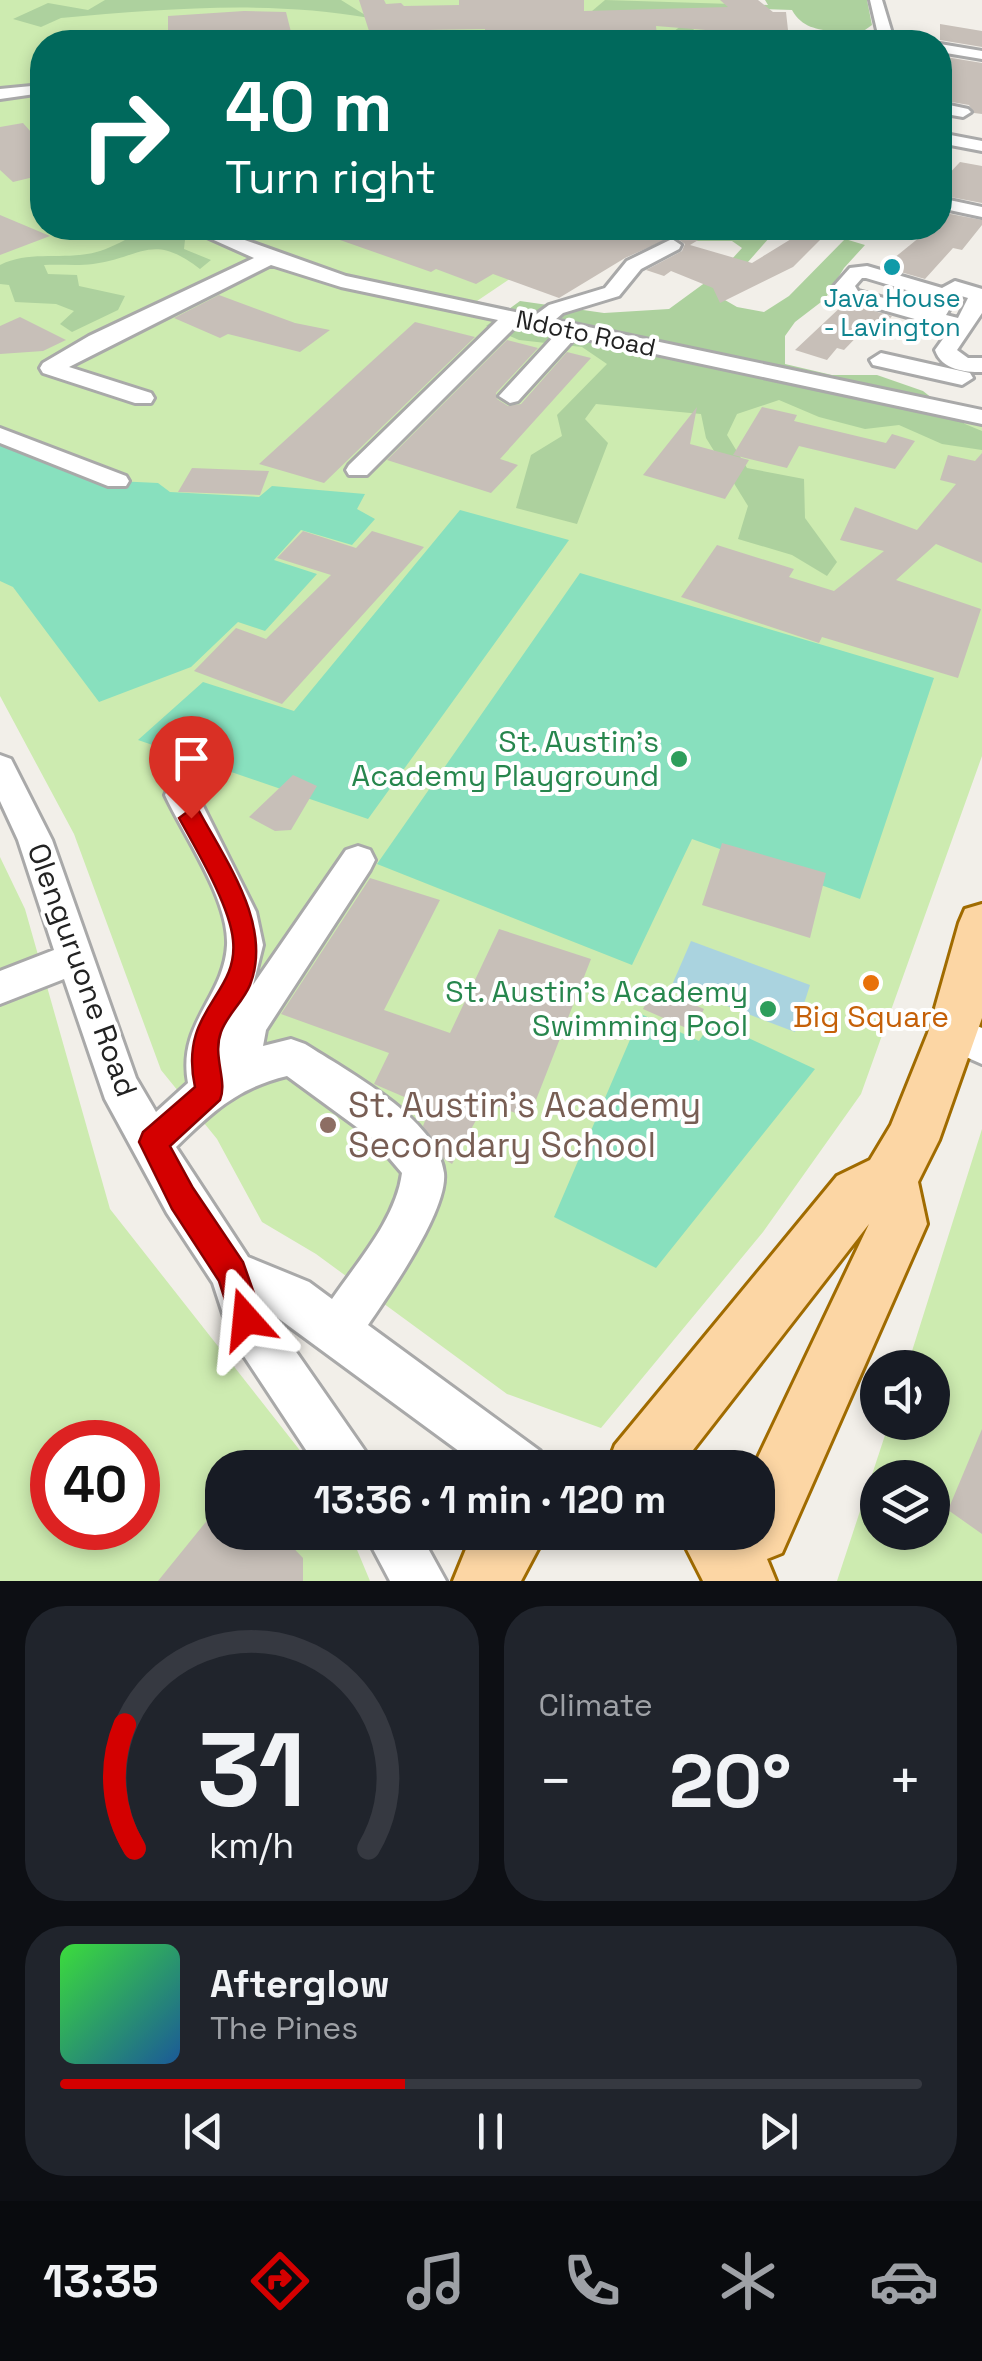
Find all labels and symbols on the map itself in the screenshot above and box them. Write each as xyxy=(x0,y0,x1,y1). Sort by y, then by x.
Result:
marker: Java House - Lavington xyxy=(881,256,903,278)
place label: Java House - Lavington xyxy=(823,282,961,343)
street label: Ndoto Road xyxy=(513,303,659,363)
pin xyxy=(149,716,234,819)
place label: St. Austin's Academy Playground xyxy=(351,722,659,795)
marker: St. Austin's Academy Playground xyxy=(668,748,690,770)
street label: Olenguruone Road xyxy=(19,838,146,1102)
place label: St. Austin's Academy Swimming Pool xyxy=(445,972,748,1045)
marker: Big Square xyxy=(860,972,882,994)
place label: Big Square xyxy=(793,997,949,1036)
marker: St. Austin's Academy Swimming Pool xyxy=(757,998,779,1020)
place label: St. Austin's Academy Secondary School xyxy=(348,1083,701,1167)
marker: St. Austin's Academy Secondary School xyxy=(317,1114,339,1136)
position arrow xyxy=(194,1267,298,1371)
speed limit sign: 40 xyxy=(30,1420,160,1550)

